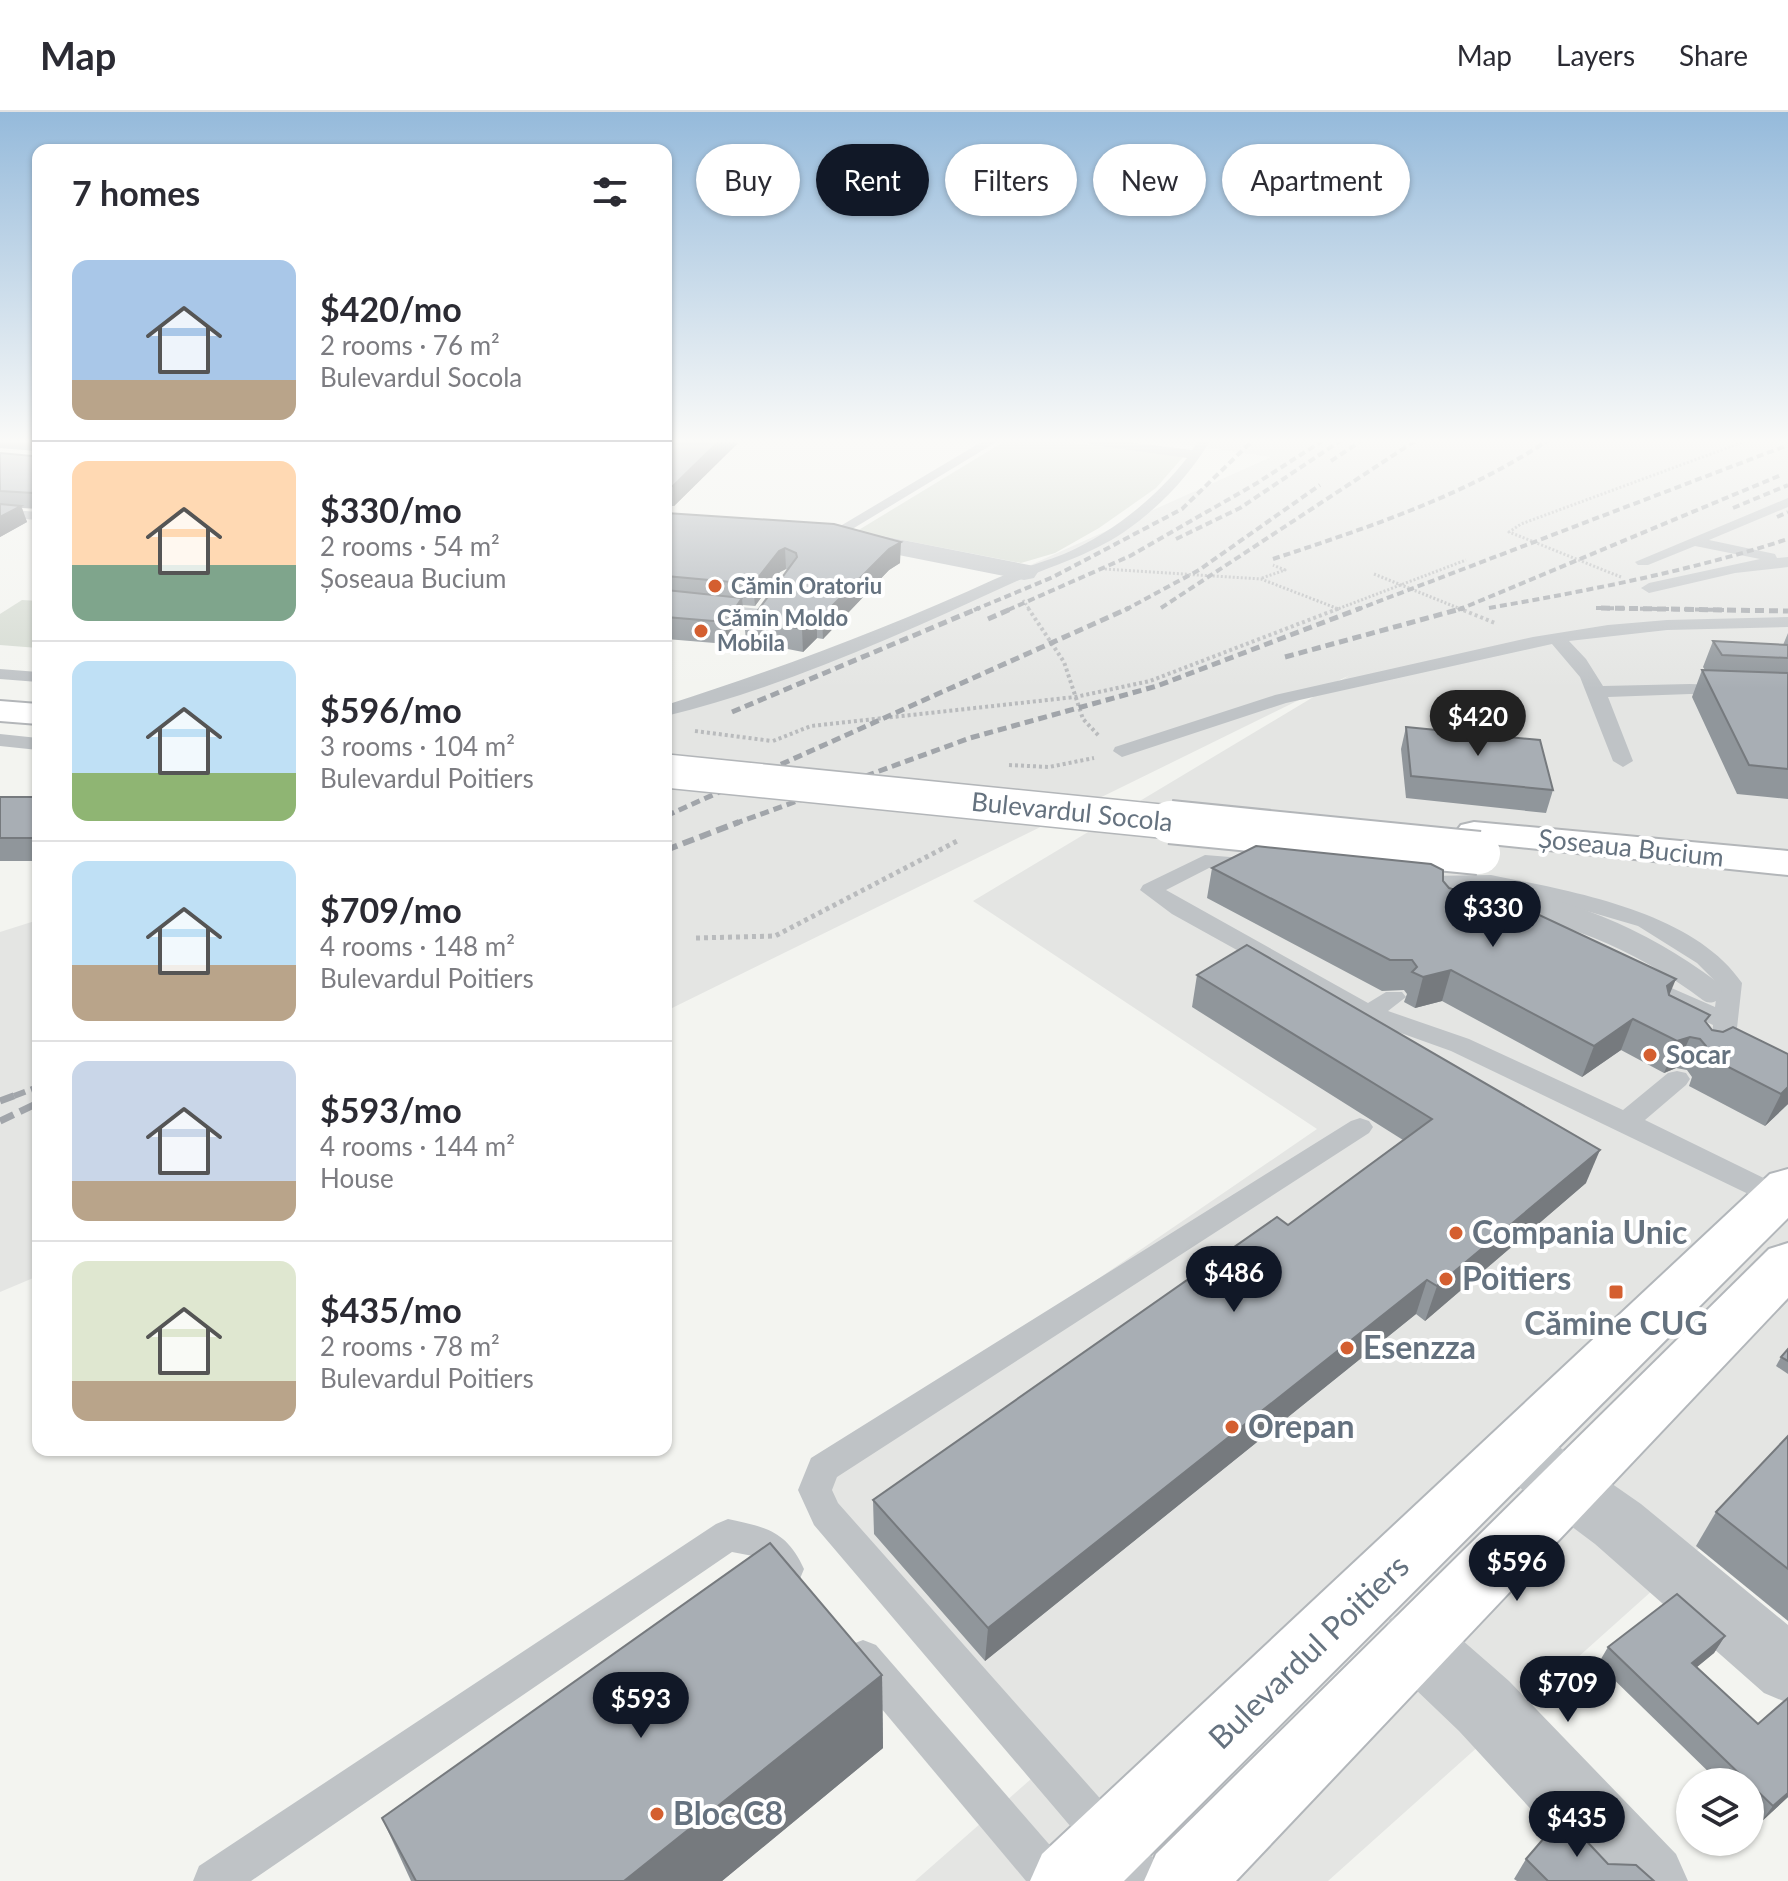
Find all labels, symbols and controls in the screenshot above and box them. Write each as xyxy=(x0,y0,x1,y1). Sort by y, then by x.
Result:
text: Map xyxy=(40,32,116,78)
text: Map xyxy=(1457,38,1512,72)
text: Layers xyxy=(1556,38,1635,72)
text: Share xyxy=(1679,38,1748,72)
chip: Buy xyxy=(696,144,800,216)
chip: Rent xyxy=(816,144,929,216)
chip: Filters xyxy=(945,144,1077,216)
chip: New xyxy=(1093,144,1206,216)
chip: Apartment xyxy=(1222,144,1410,216)
icon: filters xyxy=(588,170,632,214)
text: 7 homes xyxy=(72,172,200,213)
text: $420/mo xyxy=(320,288,462,329)
icon: home xyxy=(136,292,232,388)
text: 2 rooms · 76 m² xyxy=(320,329,500,361)
text: Bulevardul Socola xyxy=(320,361,522,393)
text: $330/mo xyxy=(320,489,462,530)
icon: home xyxy=(136,493,232,589)
text: 2 rooms · 54 m² xyxy=(320,530,500,562)
text: Șoseaua Bucium xyxy=(320,562,506,594)
place label: Cămin Oratoriu xyxy=(731,572,882,599)
marker: Cămin Oratoriu xyxy=(706,577,724,595)
place label: Cămin Moldo Mobila xyxy=(717,604,848,656)
marker: Cămin Moldo Mobila xyxy=(692,622,710,640)
text: $596/mo xyxy=(320,689,462,730)
pin: $420 xyxy=(1431,690,1525,758)
icon: home xyxy=(136,693,232,789)
text: $420 xyxy=(1448,700,1508,732)
text: 3 rooms · 104 m² xyxy=(320,730,515,762)
text: Bulevardul Poitiers xyxy=(320,762,534,794)
street label: Bulevardul Socola xyxy=(970,785,1174,837)
street label: Șoseaua Bucium xyxy=(1537,821,1725,873)
pin: $330 xyxy=(1446,881,1540,949)
text: $709/mo xyxy=(320,889,462,930)
text: $330 xyxy=(1463,891,1523,923)
icon: home xyxy=(136,893,232,989)
text: 4 rooms · 148 m² xyxy=(320,930,515,962)
text: Bulevardul Poitiers xyxy=(320,962,534,994)
place label: Socar xyxy=(1666,1038,1731,1070)
marker: Socar xyxy=(1641,1046,1659,1064)
text: $593/mo xyxy=(320,1089,462,1130)
icon: home xyxy=(136,1093,232,1189)
text: 4 rooms · 144 m² xyxy=(320,1130,515,1162)
text: House xyxy=(320,1162,394,1194)
place label: Compania Unic xyxy=(1472,1212,1687,1251)
marker: Compania Unic xyxy=(1447,1224,1465,1242)
pin: $486 xyxy=(1187,1246,1281,1314)
text: $486 xyxy=(1204,1256,1264,1288)
place label: Poitiers xyxy=(1462,1258,1571,1297)
marker: Poitiers xyxy=(1437,1270,1455,1288)
marker: Cămine CUG xyxy=(1607,1283,1625,1301)
text: $435/mo xyxy=(320,1289,462,1330)
icon: home xyxy=(136,1293,232,1389)
place label: Cămine CUG xyxy=(1524,1303,1708,1342)
place label: Esenzza xyxy=(1363,1327,1476,1366)
text: 2 rooms · 78 m² xyxy=(320,1330,500,1362)
marker: Esenzza xyxy=(1338,1339,1356,1357)
text: Bulevardul Poitiers xyxy=(320,1362,534,1394)
place label: Orepan xyxy=(1248,1406,1355,1445)
marker: Orepan xyxy=(1223,1418,1241,1436)
pin: $596 xyxy=(1470,1535,1564,1603)
text: $596 xyxy=(1487,1545,1547,1577)
street label: Bulevardul Poitiers xyxy=(1200,1546,1416,1756)
pin: $709 xyxy=(1521,1656,1615,1724)
text: $709 xyxy=(1538,1666,1598,1698)
pin: $593 xyxy=(594,1672,688,1740)
text: $593 xyxy=(611,1682,671,1714)
map controls xyxy=(1676,1768,1764,1856)
button: layers xyxy=(1676,1768,1764,1856)
pin: $435 xyxy=(1530,1791,1624,1859)
place label: Bloc C8 xyxy=(673,1793,783,1832)
text: $435 xyxy=(1547,1801,1607,1833)
marker: Bloc C8 xyxy=(648,1805,666,1823)

